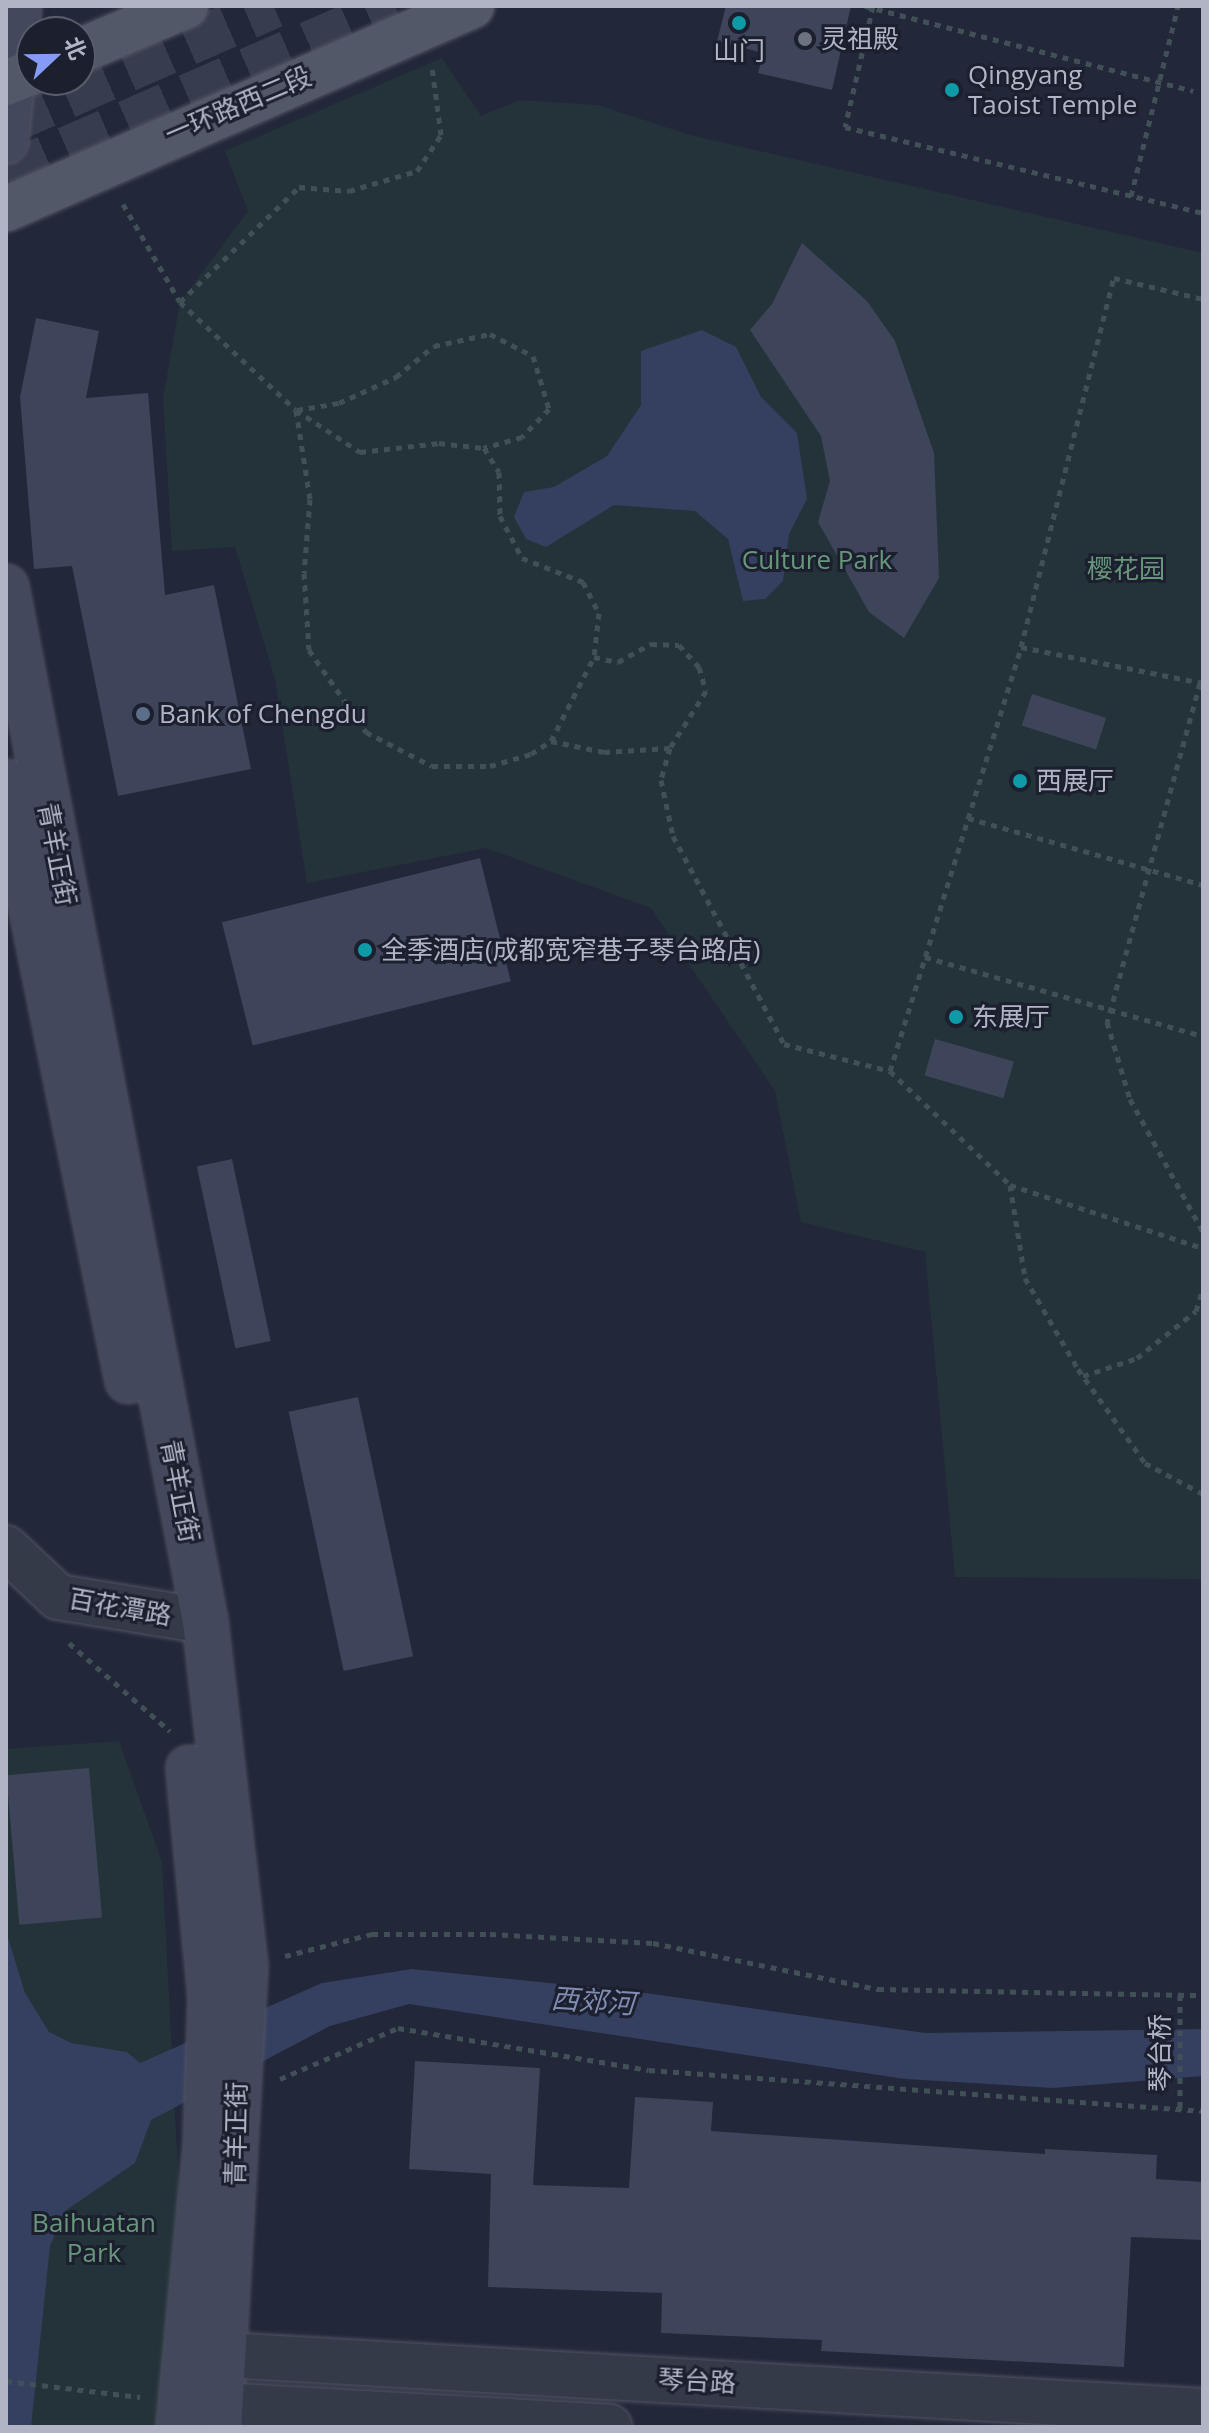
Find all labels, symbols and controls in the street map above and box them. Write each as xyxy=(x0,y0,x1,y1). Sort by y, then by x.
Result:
marker: 山门 xyxy=(730,14,748,32)
north arrow xyxy=(16,16,96,96)
place label: 灵祖殿 xyxy=(821,23,899,55)
marker: 灵祖殿 xyxy=(796,30,814,48)
text: 北 xyxy=(58,32,94,64)
place label: 山门 xyxy=(713,35,765,67)
place label: Qingyang Taoist Temple xyxy=(968,59,1137,120)
street label: 一环路西二段 xyxy=(160,60,316,150)
marker: Qingyang Taoist Temple xyxy=(943,81,961,99)
park label: Culture Park xyxy=(742,544,892,576)
park label: 樱花园 xyxy=(1087,553,1165,585)
place label: Bank of Chengdu xyxy=(159,698,367,730)
marker: Bank of Chengdu xyxy=(134,705,152,723)
place label: 西展厅 xyxy=(1036,765,1114,797)
marker: 西展厅 xyxy=(1011,772,1029,790)
street label: 青羊正街 xyxy=(32,800,82,908)
place label: 全季酒店(成都宽窄巷子琴台路店) xyxy=(381,934,760,966)
marker: 全季酒店(成都宽窄巷子琴台路店) xyxy=(356,941,374,959)
place label: 东展厅 xyxy=(972,1001,1050,1033)
marker: 东展厅 xyxy=(947,1008,965,1026)
street label: 青羊正街 xyxy=(155,1437,205,1545)
street label: 百花潭路 xyxy=(66,1583,174,1631)
water label: 西郊河 xyxy=(550,1980,636,2020)
street label: 琴台桥 xyxy=(1144,2014,1176,2092)
street label: 青羊正街 xyxy=(219,2082,253,2186)
park label: Baihuatan Park xyxy=(32,2207,156,2268)
street label: 琴台路 xyxy=(657,2363,737,2399)

